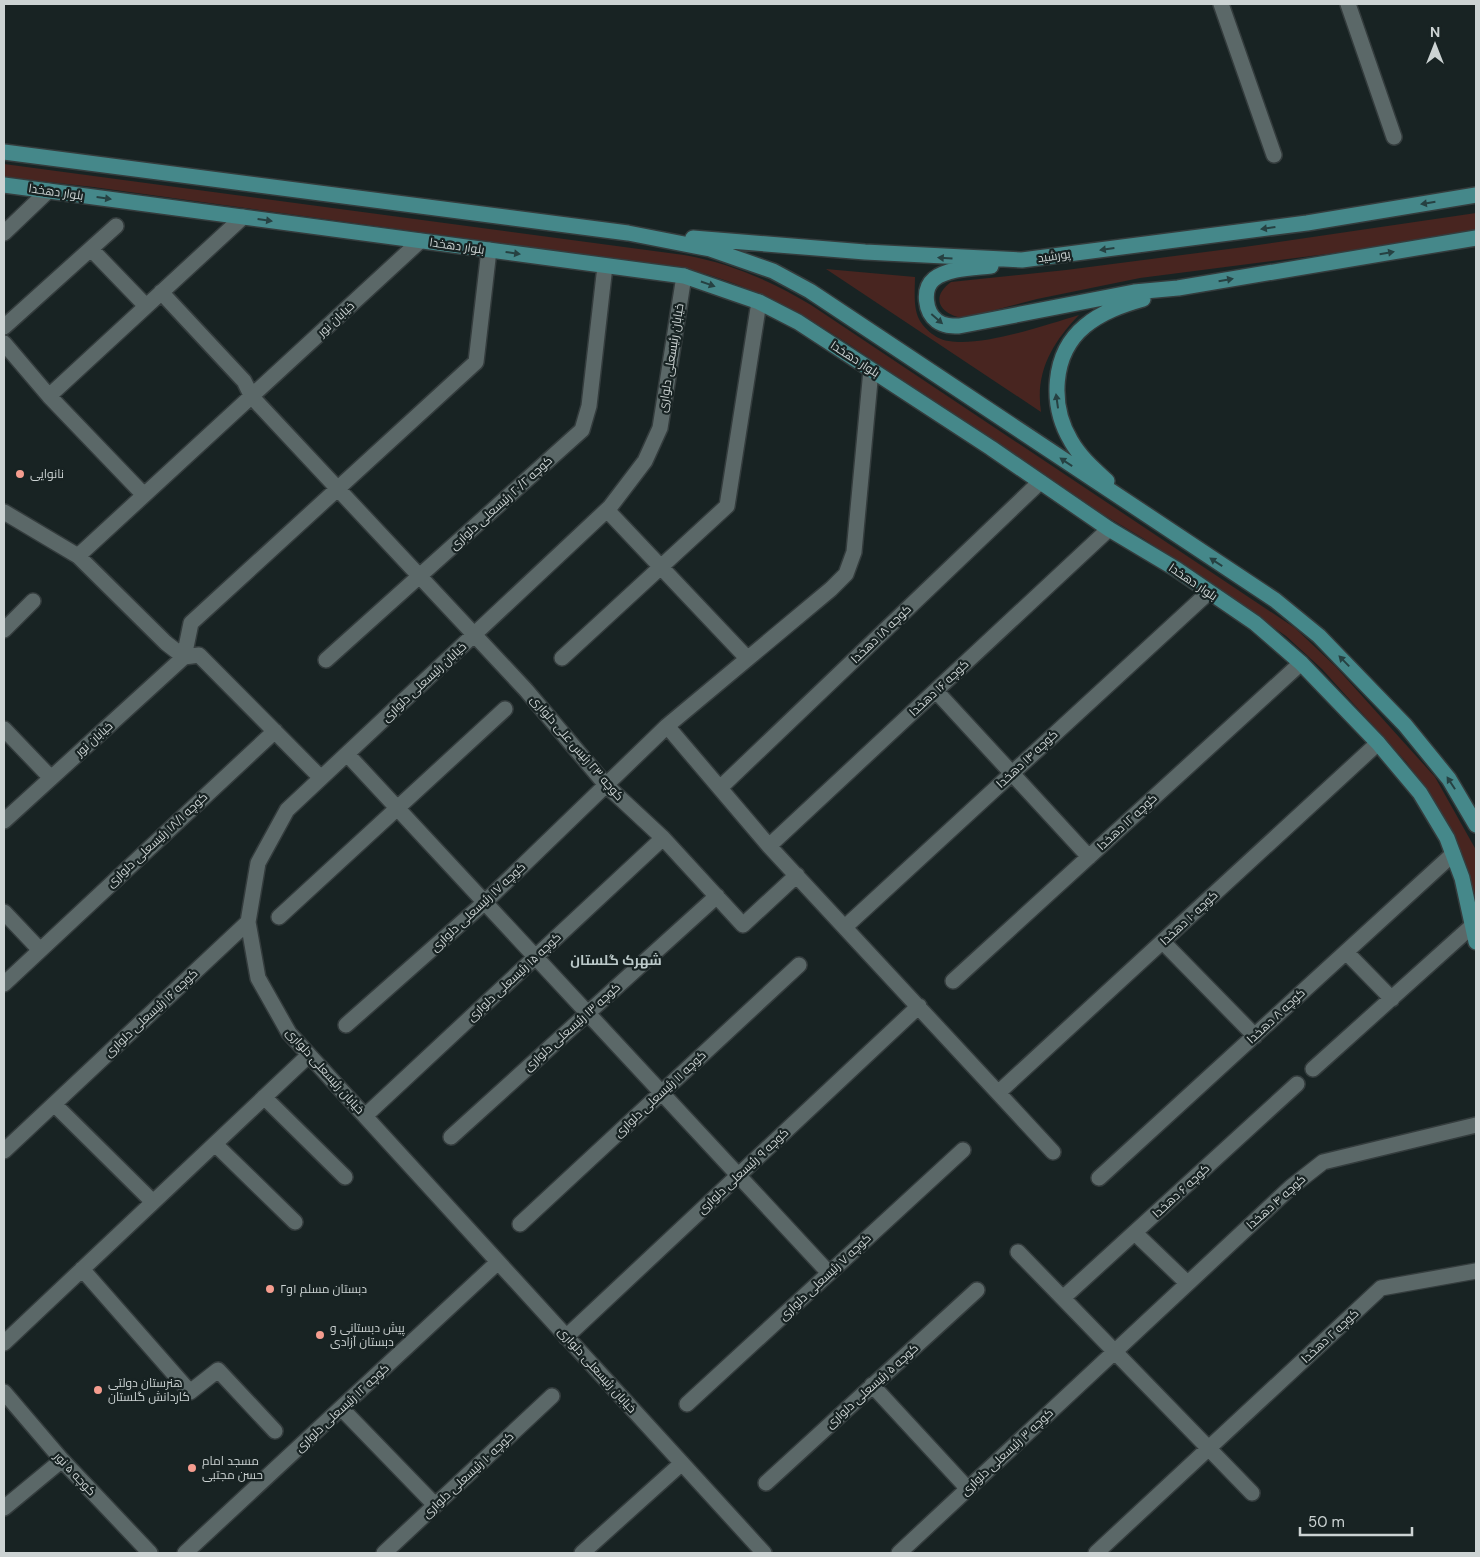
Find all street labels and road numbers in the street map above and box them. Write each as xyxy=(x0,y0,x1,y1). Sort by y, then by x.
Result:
street label: بلوار دهخدا xyxy=(27,180,85,204)
street label: بلوار دهخدا xyxy=(428,234,486,258)
street label: پورشید xyxy=(1036,246,1072,267)
street label: خیابان نور xyxy=(313,298,358,341)
street label: خیابان رئیسعلی دلواری xyxy=(654,302,688,414)
street label: بلوار دهخدا xyxy=(827,337,883,381)
street label: کوچه ۲۰/۲ رئیسعلی دلواری xyxy=(446,452,557,554)
street label: بلوار دهخدا xyxy=(1165,560,1221,604)
street label: کوچه ۱۸ دهخدا xyxy=(847,601,915,668)
street label: خیابان رئیسعلی دلواری xyxy=(378,639,470,725)
street label: کوچه ۱۶ دهخدا xyxy=(906,656,973,721)
street label: کوچه ۲۳ رئیس علی دلواری xyxy=(526,692,627,805)
street label: خیابان نور xyxy=(71,718,116,761)
street label: کوچه ۱۴ دهخدا xyxy=(993,726,1062,792)
street label: کوچه ۱۸/۱ رئیسعلی دلواری xyxy=(103,789,212,892)
street label: کوچه ۱۲ دهخدا xyxy=(1093,790,1161,855)
street label: کوچه ۱۷ رئیسعلی دلواری xyxy=(427,859,530,956)
street label: کوچه ۱۰ دهخدا xyxy=(1157,887,1222,950)
street label: کوچه ۱۵ رئیسعلی دلواری xyxy=(463,929,565,1026)
street label: کوچه ۱۶ رئیسعلی دلواری xyxy=(101,965,202,1061)
street label: کوچه ۱۳ رئیسعلی دلواری xyxy=(520,979,624,1075)
street label: کوچه ۸ دهخدا xyxy=(1243,985,1309,1048)
street label: خیابان رئیسعلی دلواری xyxy=(282,1025,368,1117)
street label: کوچه ۱۱ رئیسعلی دلواری xyxy=(611,1047,710,1142)
street label: کوچه ۹ رئیسعلی دلواری xyxy=(694,1125,793,1218)
street label: کوچه ۶ دهخدا xyxy=(1149,1160,1214,1222)
street label: کوچه ۴ دهخدا xyxy=(1243,1171,1310,1234)
street label: کوچه ۷ رئیسعلی دلواری xyxy=(776,1230,875,1325)
street label: کوچه ۲ دهخدا xyxy=(1298,1305,1363,1367)
street label: خیابان رئیسعلی دلواری xyxy=(554,1324,640,1416)
street label: کوچه ۵ رئیسعلی دلواری xyxy=(822,1340,922,1433)
street label: کوچه ۱۲ رئیسعلی دلواری xyxy=(292,1360,393,1457)
street label: کوچه ۳ رئیسعلی دلواری xyxy=(957,1405,1057,1500)
street label: کوچه ۱۰ رئیسعلی دلواری xyxy=(419,1428,518,1522)
street label: کوچه ۵ نور xyxy=(49,1448,99,1500)

